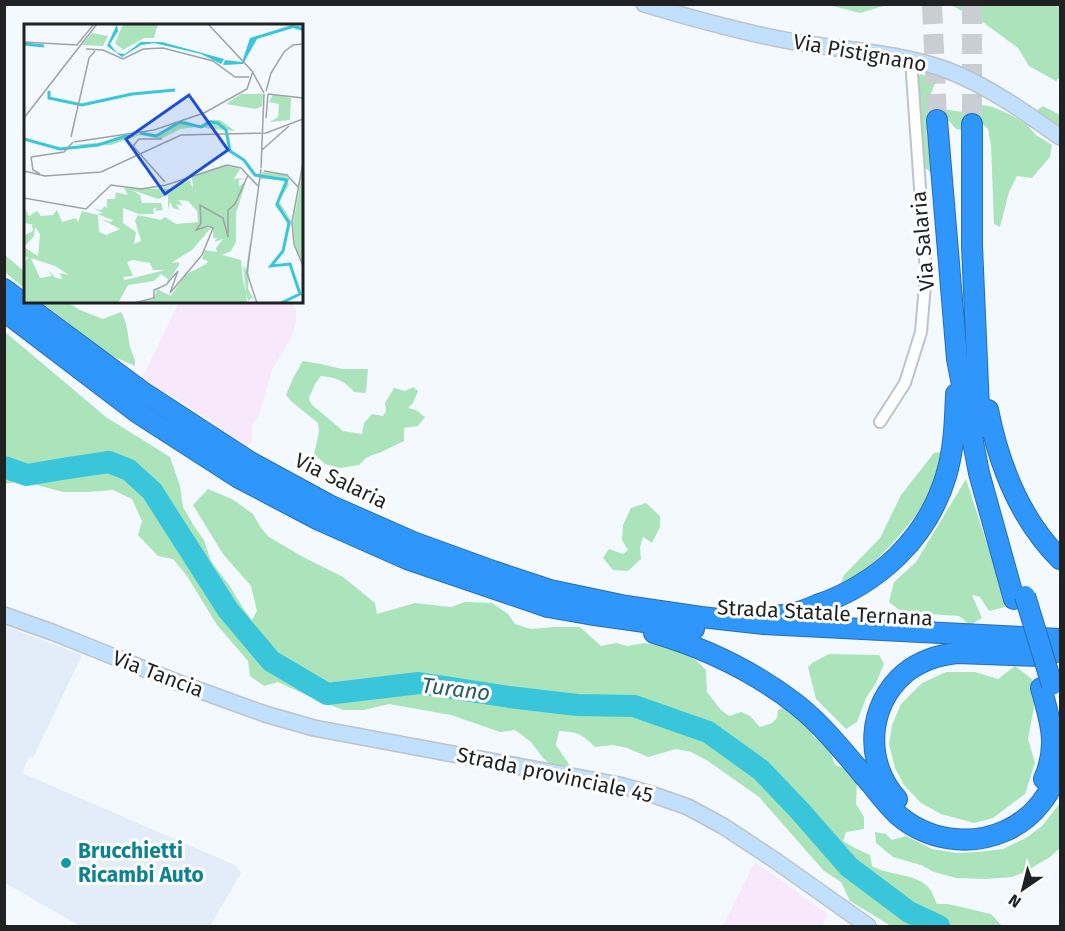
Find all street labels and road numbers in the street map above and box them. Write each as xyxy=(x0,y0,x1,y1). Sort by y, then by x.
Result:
street label: Via Pistignano xyxy=(791,28,929,78)
street label: Via Salaria xyxy=(906,190,940,292)
street label: Via Salaria xyxy=(290,447,392,515)
street label: Strada Statale Ternana xyxy=(716,594,934,632)
street label: Via Tancia xyxy=(109,645,207,703)
street label: Strada provinciale 45 xyxy=(455,742,655,808)

